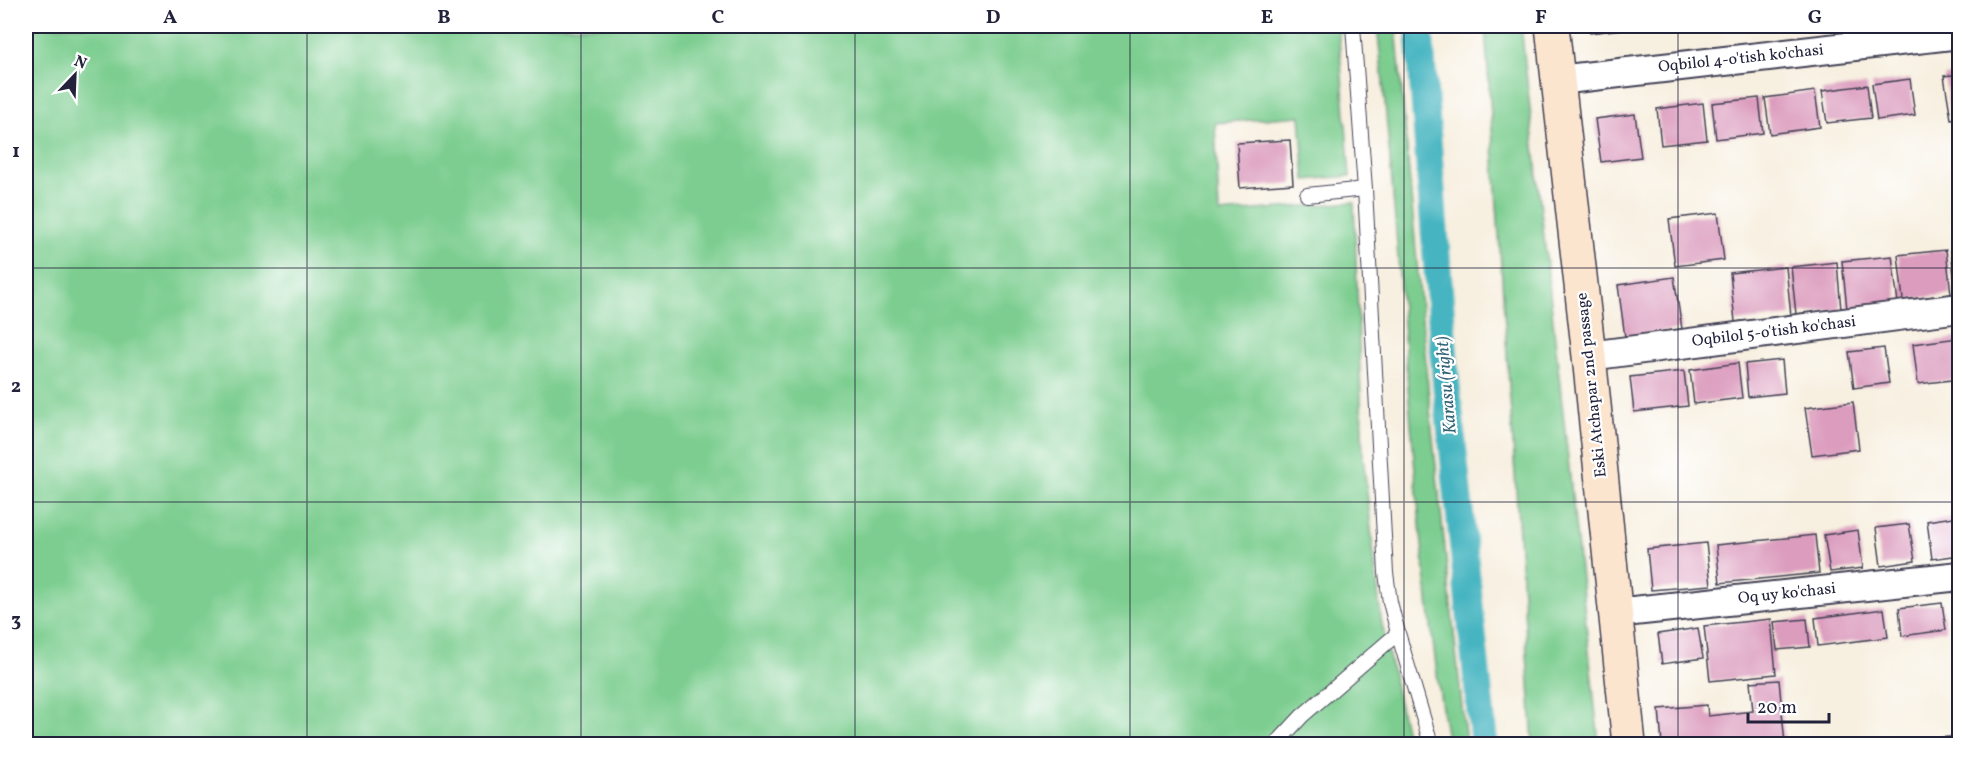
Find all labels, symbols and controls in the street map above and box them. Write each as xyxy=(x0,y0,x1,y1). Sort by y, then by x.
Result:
text: A xyxy=(163,4,177,32)
text: B xyxy=(437,4,451,32)
text: C xyxy=(712,4,725,32)
text: D xyxy=(986,4,1000,32)
text: E xyxy=(1261,4,1273,32)
text: F xyxy=(1535,4,1547,32)
text: G xyxy=(1808,4,1822,32)
street label: Oqbilol 4-o'tish ko'chasi xyxy=(1657,39,1825,79)
north arrow xyxy=(45,45,105,105)
text: N xyxy=(70,51,90,76)
text: 1 xyxy=(12,138,20,166)
street label: Eski Atchapar 2nd passage xyxy=(1571,291,1613,479)
street label: Oqbilol 5-o'tish ko'chasi xyxy=(1691,311,1857,353)
water label: Karasu (right) xyxy=(1430,335,1464,435)
text: 2 xyxy=(11,373,21,401)
street label: Oq uy ko'chasi xyxy=(1737,578,1837,610)
text: 3 xyxy=(11,607,21,635)
scale bar xyxy=(1748,686,1829,724)
text: 20 m xyxy=(1757,696,1797,721)

